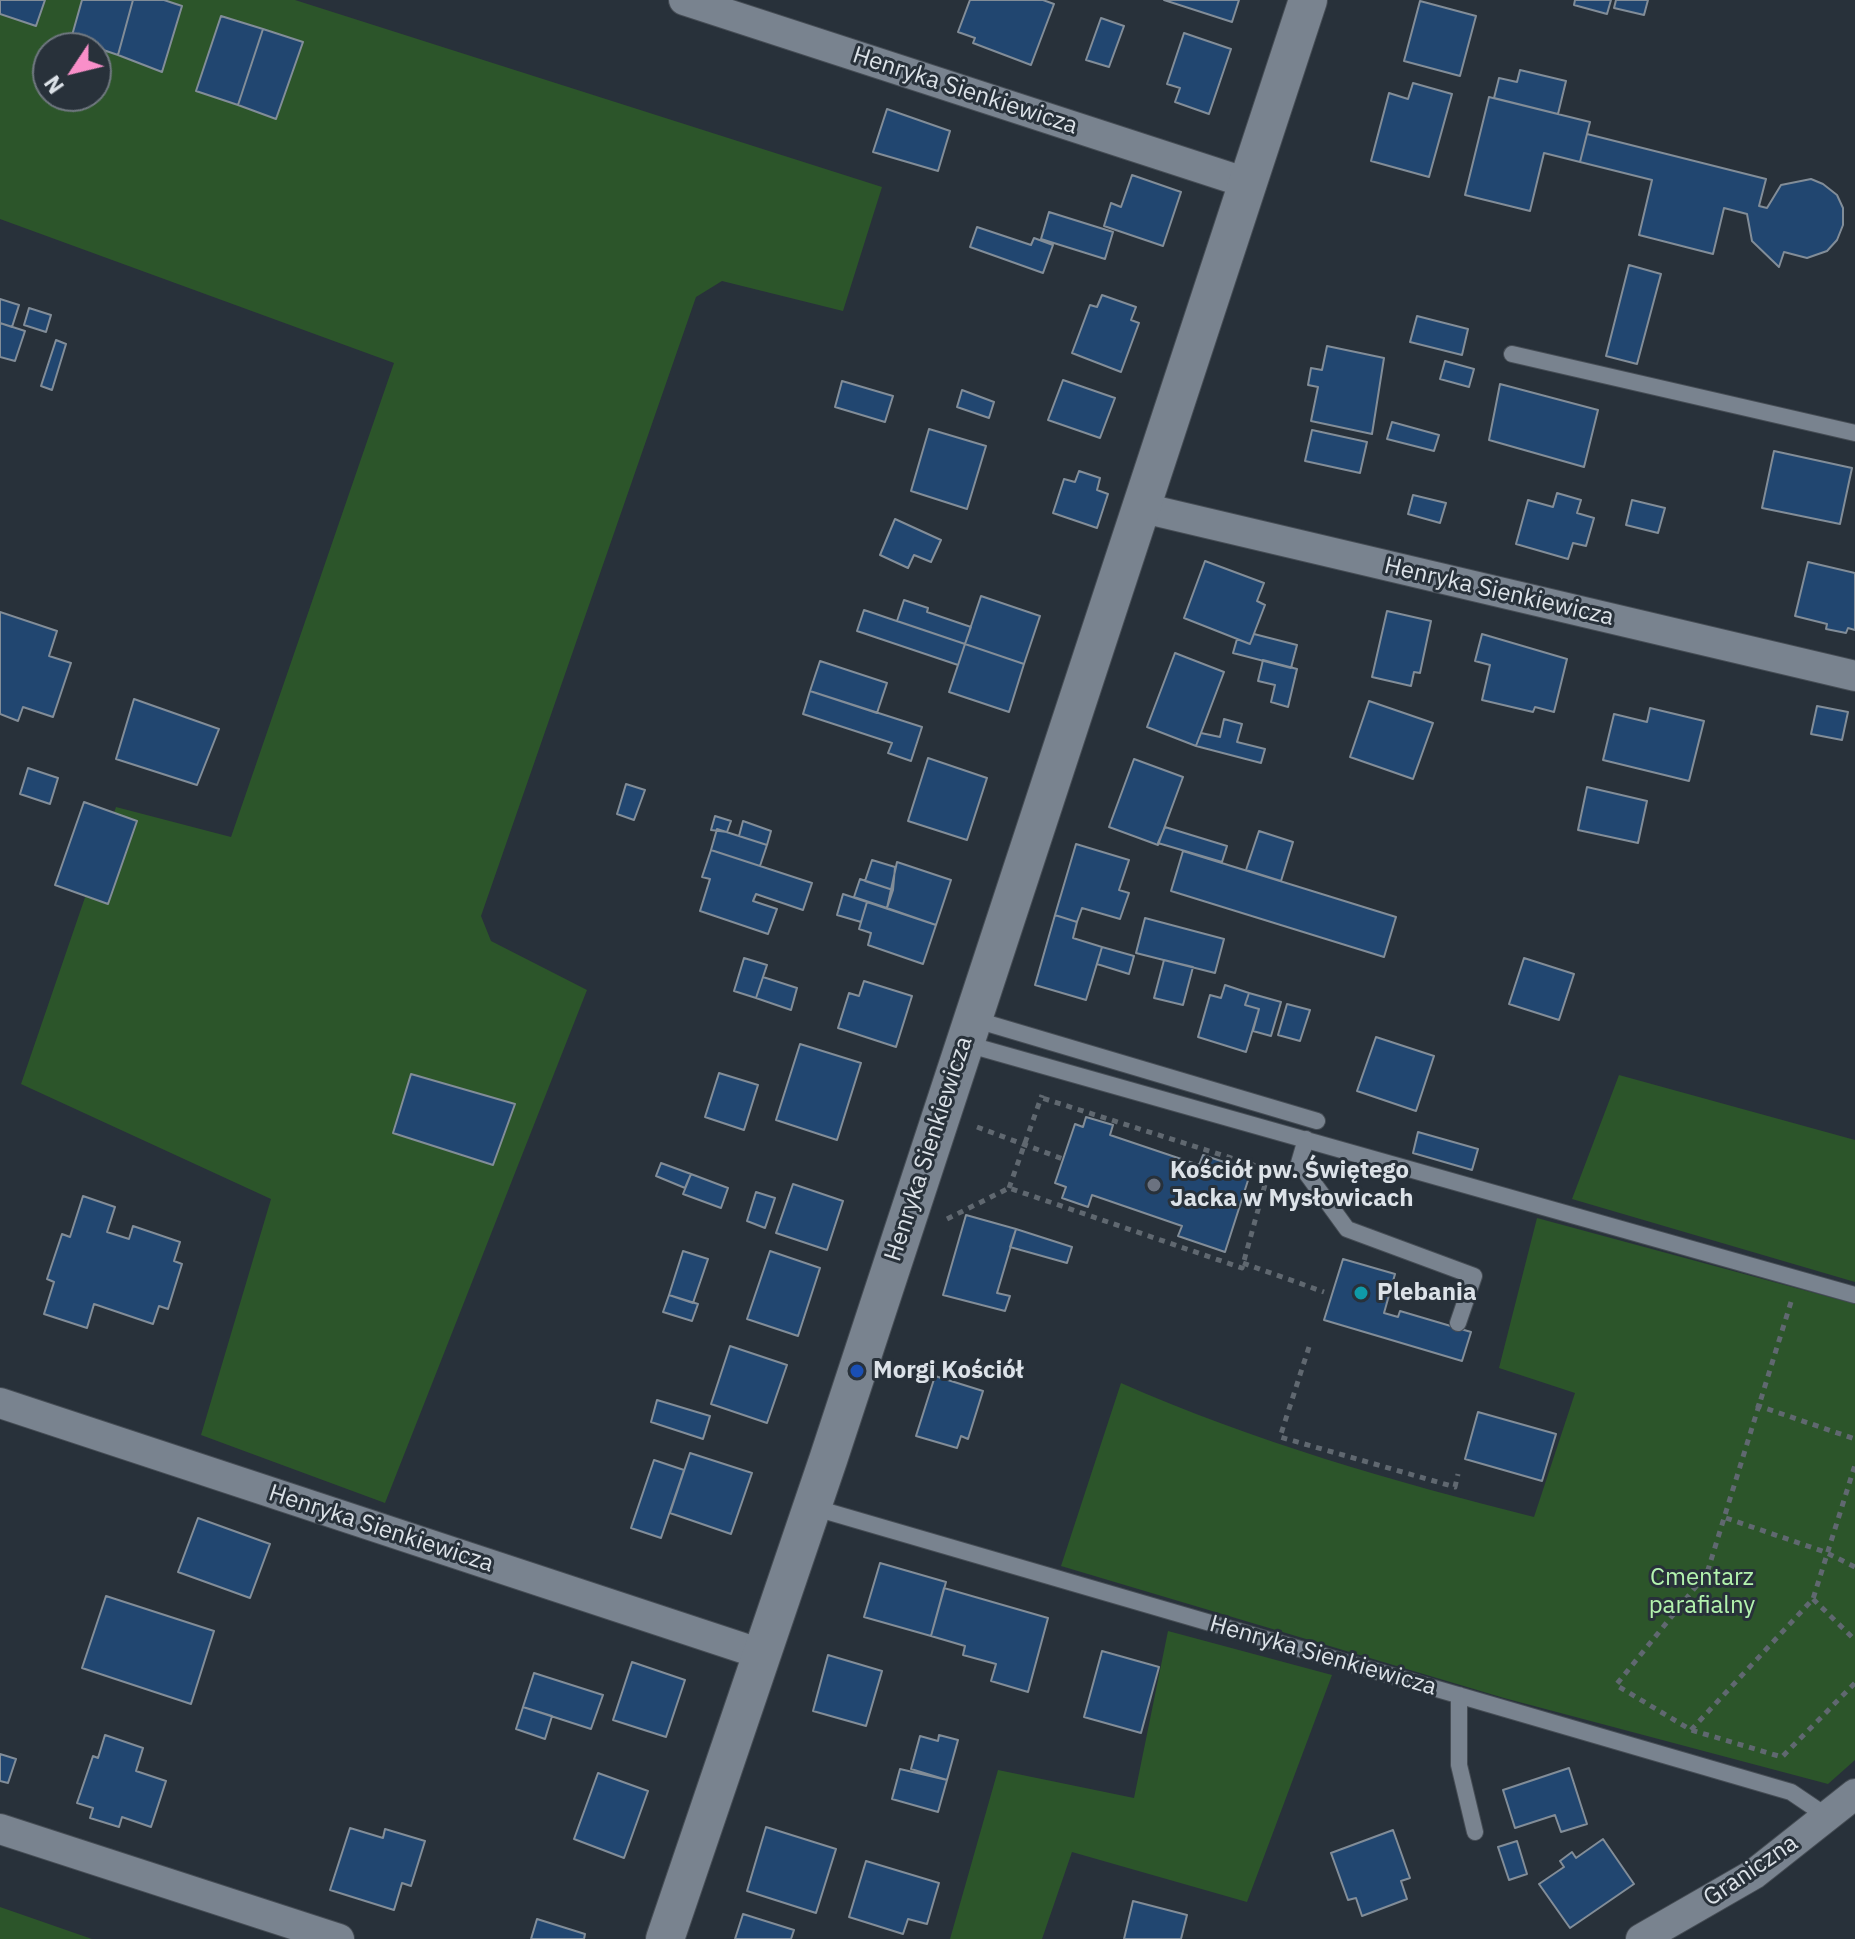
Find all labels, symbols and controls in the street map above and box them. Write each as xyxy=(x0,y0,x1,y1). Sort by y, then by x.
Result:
north arrow xyxy=(32,32,112,112)
street label: Henryka Sienkiewicza xyxy=(849,41,1081,141)
text: N xyxy=(37,70,70,100)
street label: Henryka Sienkiewicza xyxy=(1381,552,1617,632)
street label: Henryka Sienkiewicza xyxy=(879,1033,979,1265)
place label: Kościół pw. Świętego Jacka w Mysłowicach xyxy=(1170,1157,1414,1213)
marker: Kościół pw. Świętego Jacka w Mysłowicach xyxy=(1145,1176,1163,1194)
place label: Plebania xyxy=(1377,1279,1477,1307)
marker: Plebania xyxy=(1352,1284,1370,1302)
place label: Morgi Kościół xyxy=(873,1357,1023,1385)
marker: Morgi Kościół xyxy=(848,1362,866,1380)
street label: Henryka Sienkiewicza xyxy=(265,1479,497,1579)
park label: Cmentarz parafialny xyxy=(1649,1564,1755,1620)
street label: Henryka Sienkiewicza xyxy=(1206,1610,1440,1702)
street label: Graniczna xyxy=(1698,1829,1804,1913)

